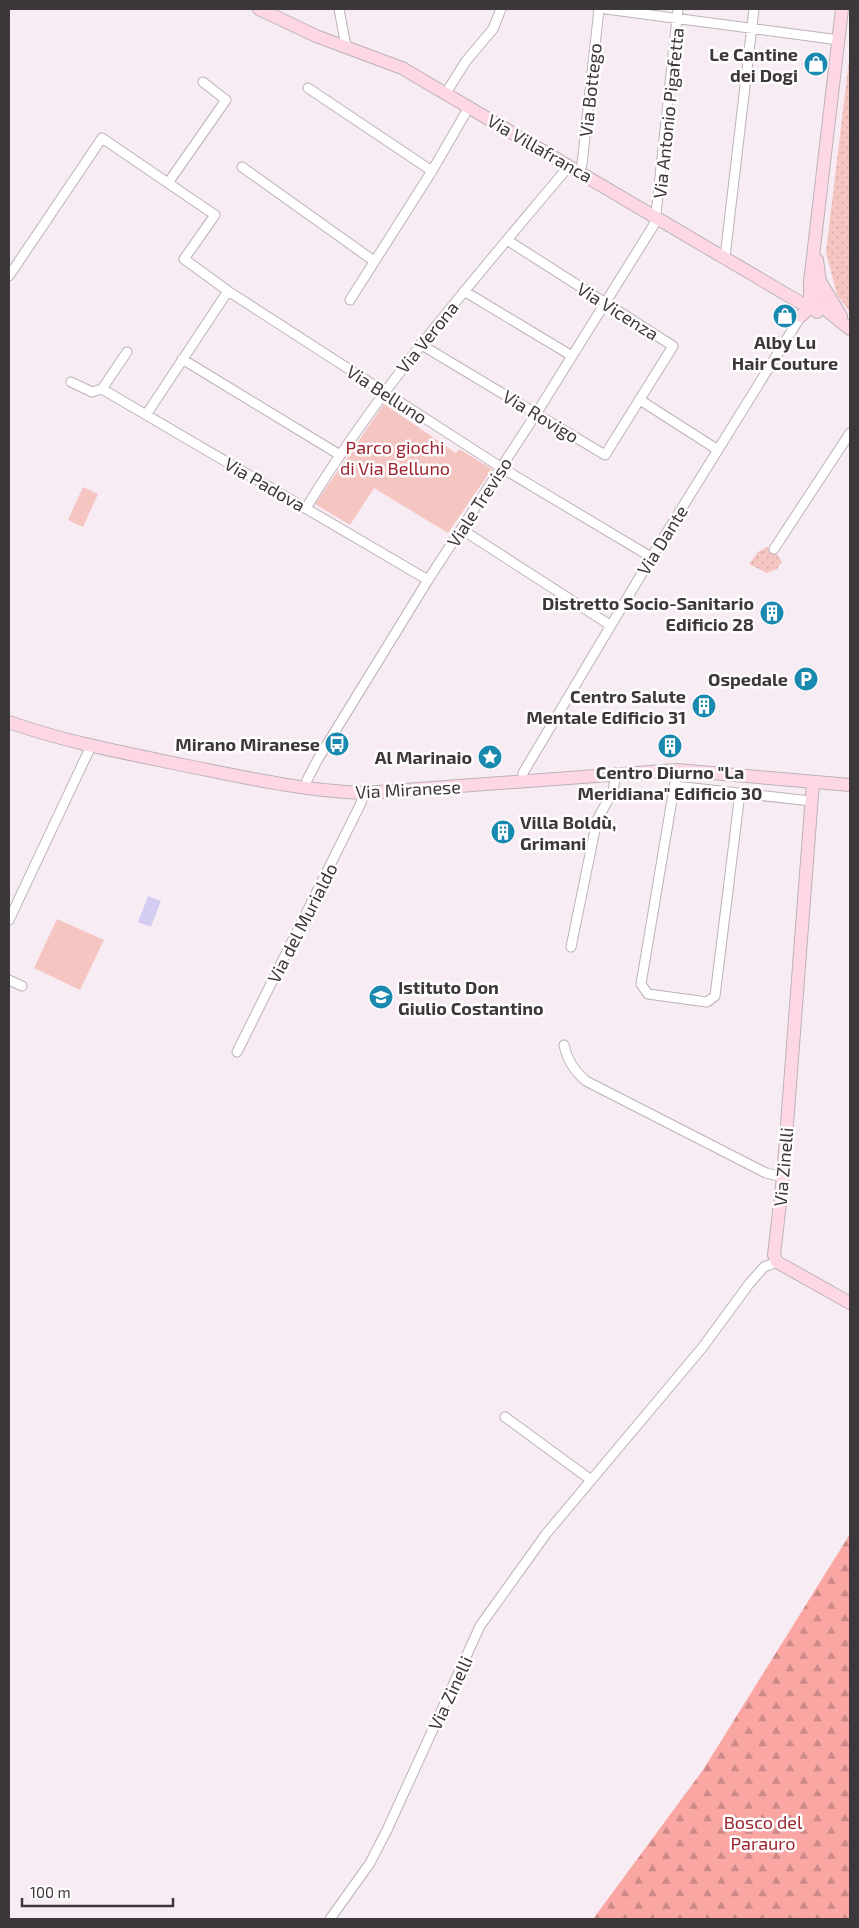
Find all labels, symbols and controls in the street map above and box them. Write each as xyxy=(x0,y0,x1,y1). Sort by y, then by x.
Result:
street label: Via Antonio Pigafetta xyxy=(648,26,688,200)
street label: Via Bottego xyxy=(574,42,606,138)
place label: Le Cantine dei Dogi xyxy=(709,43,798,86)
shop icon: Le Cantine dei Dogi xyxy=(803,51,829,77)
street label: Via Villafranca xyxy=(483,109,597,187)
street label: Via Vicenza xyxy=(573,277,663,345)
street label: Via Verona xyxy=(391,297,463,377)
shop icon: Alby Lu Hair Couture xyxy=(772,303,798,329)
place label: Alby Lu Hair Couture xyxy=(732,331,838,374)
street label: Via Belluno xyxy=(343,360,431,428)
street label: Via Rovigo xyxy=(499,385,583,447)
park label: Parco giochi di Via Belluno xyxy=(340,436,450,479)
street label: Via Padova xyxy=(221,452,309,516)
street label: Viale Treviso xyxy=(442,453,516,551)
street label: Via Dante xyxy=(632,501,692,579)
place label: Distretto Socio-Sanitario Edificio 28 xyxy=(542,592,754,635)
building icon: Distretto Socio-Sanitario Edificio 28 xyxy=(759,600,785,626)
parking icon: Ospedale xyxy=(793,666,819,692)
place label: Ospedale xyxy=(708,668,788,690)
place label: Centro Salute Mentale Edificio 31 xyxy=(526,685,686,728)
building icon: Centro Salute Mentale Edificio 31 xyxy=(691,693,717,719)
bus stop icon: Mirano Miranese xyxy=(324,731,350,757)
place label: Mirano Miranese xyxy=(175,733,320,755)
building icon: Centro Diurno "La Meridiana" Edificio 30 xyxy=(657,733,683,759)
place icon: Al Marinaio xyxy=(477,744,503,770)
place label: Al Marinaio xyxy=(375,746,472,768)
place label: Centro Diurno "La Meridiana" Edificio 30 xyxy=(578,761,762,804)
street label: Via Miranese xyxy=(355,775,461,803)
place label: Villa Boldù, Grimani xyxy=(520,811,616,854)
building icon: Villa Boldù, Grimani xyxy=(490,819,516,845)
street label: Via del Murialdo xyxy=(262,859,342,987)
place label: Istituto Don Giulio Costantino xyxy=(398,976,544,1019)
school or university icon: Istituto Don Giulio Costantino xyxy=(368,984,394,1010)
street label: Via Zinelli xyxy=(769,1127,797,1207)
street label: Via Zinelli xyxy=(423,1652,477,1734)
park label: Bosco del Parauro xyxy=(724,1811,803,1854)
scale bar xyxy=(22,1876,174,1908)
text: 100 m xyxy=(30,1883,71,1901)

